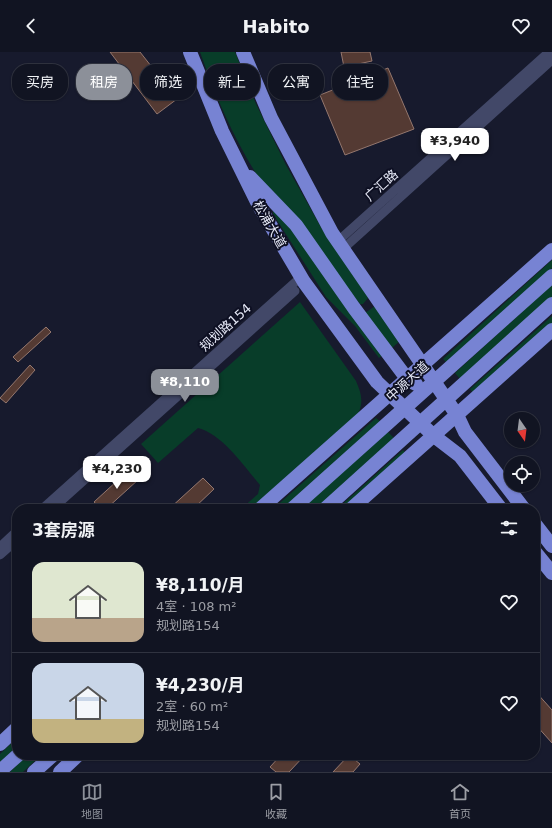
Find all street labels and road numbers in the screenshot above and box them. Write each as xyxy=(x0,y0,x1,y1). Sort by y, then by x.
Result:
street label: 广汇路 xyxy=(362,167,401,204)
street label: 松浦大道 xyxy=(250,198,289,251)
street label: 规划路154 xyxy=(197,300,254,354)
street label: 中源大道 xyxy=(383,358,432,404)

